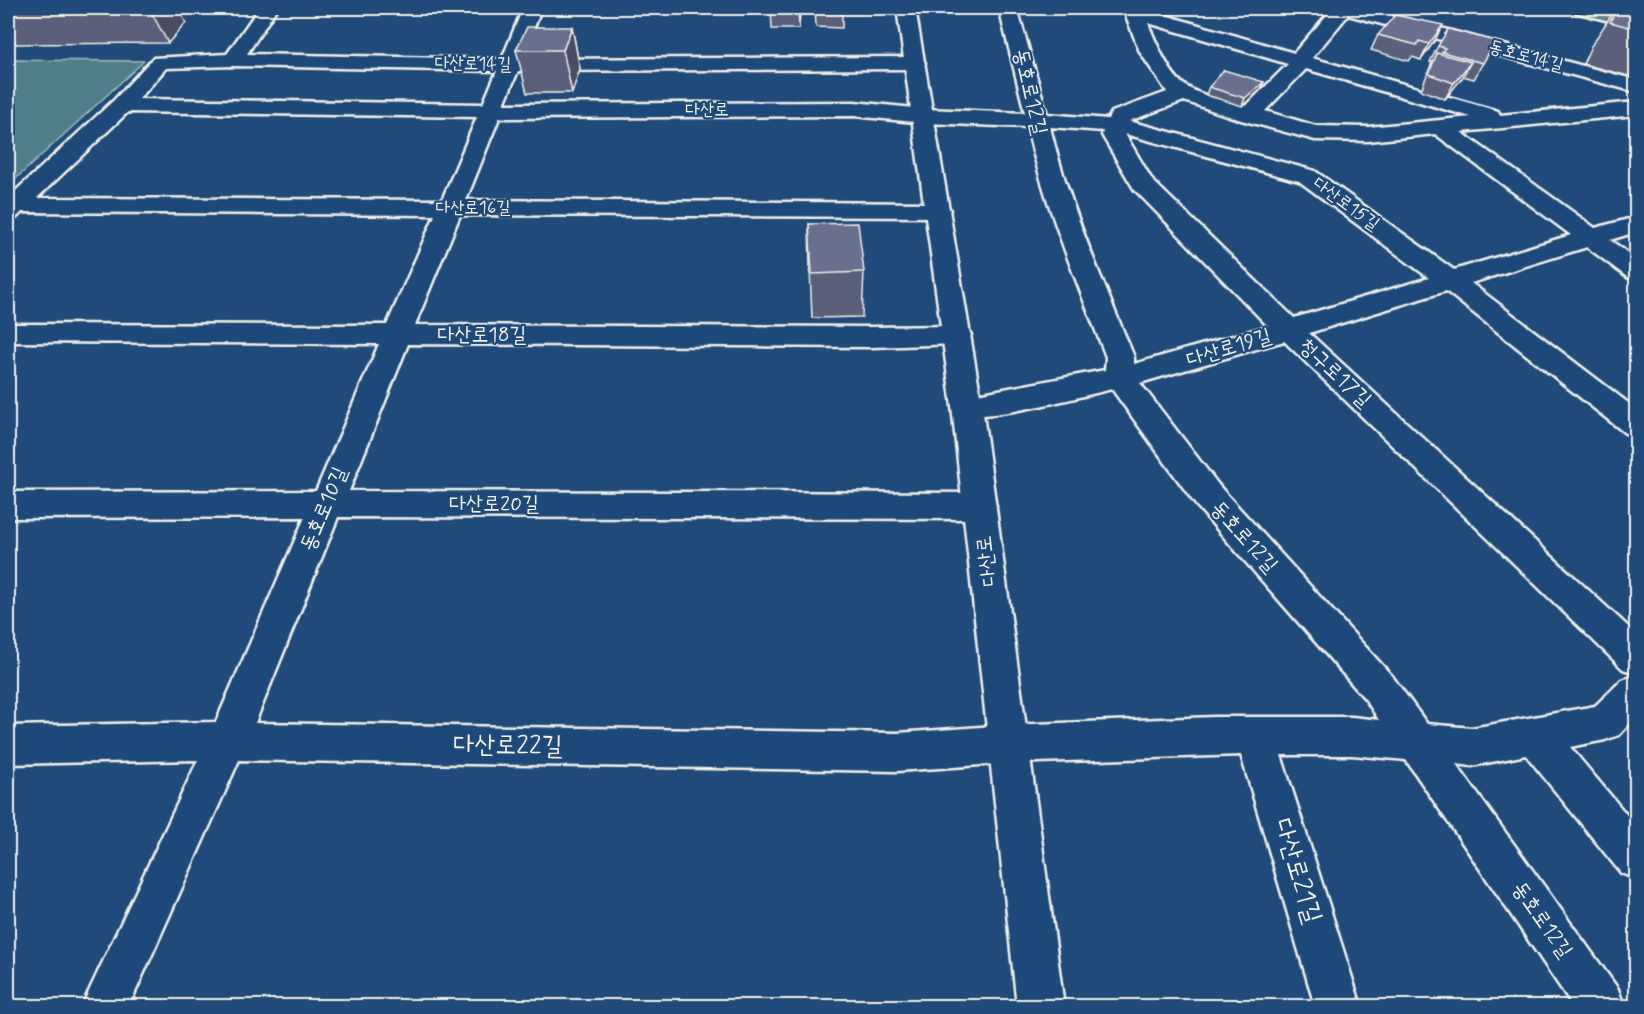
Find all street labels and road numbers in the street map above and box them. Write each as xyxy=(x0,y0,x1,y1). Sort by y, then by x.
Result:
street label: 동호로14길 xyxy=(1486,35,1567,78)
street label: 동호로12길 xyxy=(1007,46,1053,138)
street label: 다산로14길 xyxy=(435,51,512,77)
street label: 다산로 xyxy=(685,98,729,122)
street label: 다산로15길 xyxy=(1308,172,1385,237)
street label: 다산로16길 xyxy=(435,196,511,220)
street label: 다산로18길 xyxy=(438,321,527,349)
street label: 다산로19길 xyxy=(1183,322,1275,374)
street label: 청구로17길 xyxy=(1293,332,1377,414)
street label: 동호로10길 xyxy=(294,463,354,555)
street label: 다산로20길 xyxy=(449,490,539,518)
street label: 동호로12길 xyxy=(1204,495,1284,579)
street label: 다산로 xyxy=(970,534,1004,588)
street label: 다산로22길 xyxy=(453,728,563,764)
street label: 다산로21길 xyxy=(1265,814,1329,928)
street label: 동호로12길 xyxy=(1506,876,1579,964)

